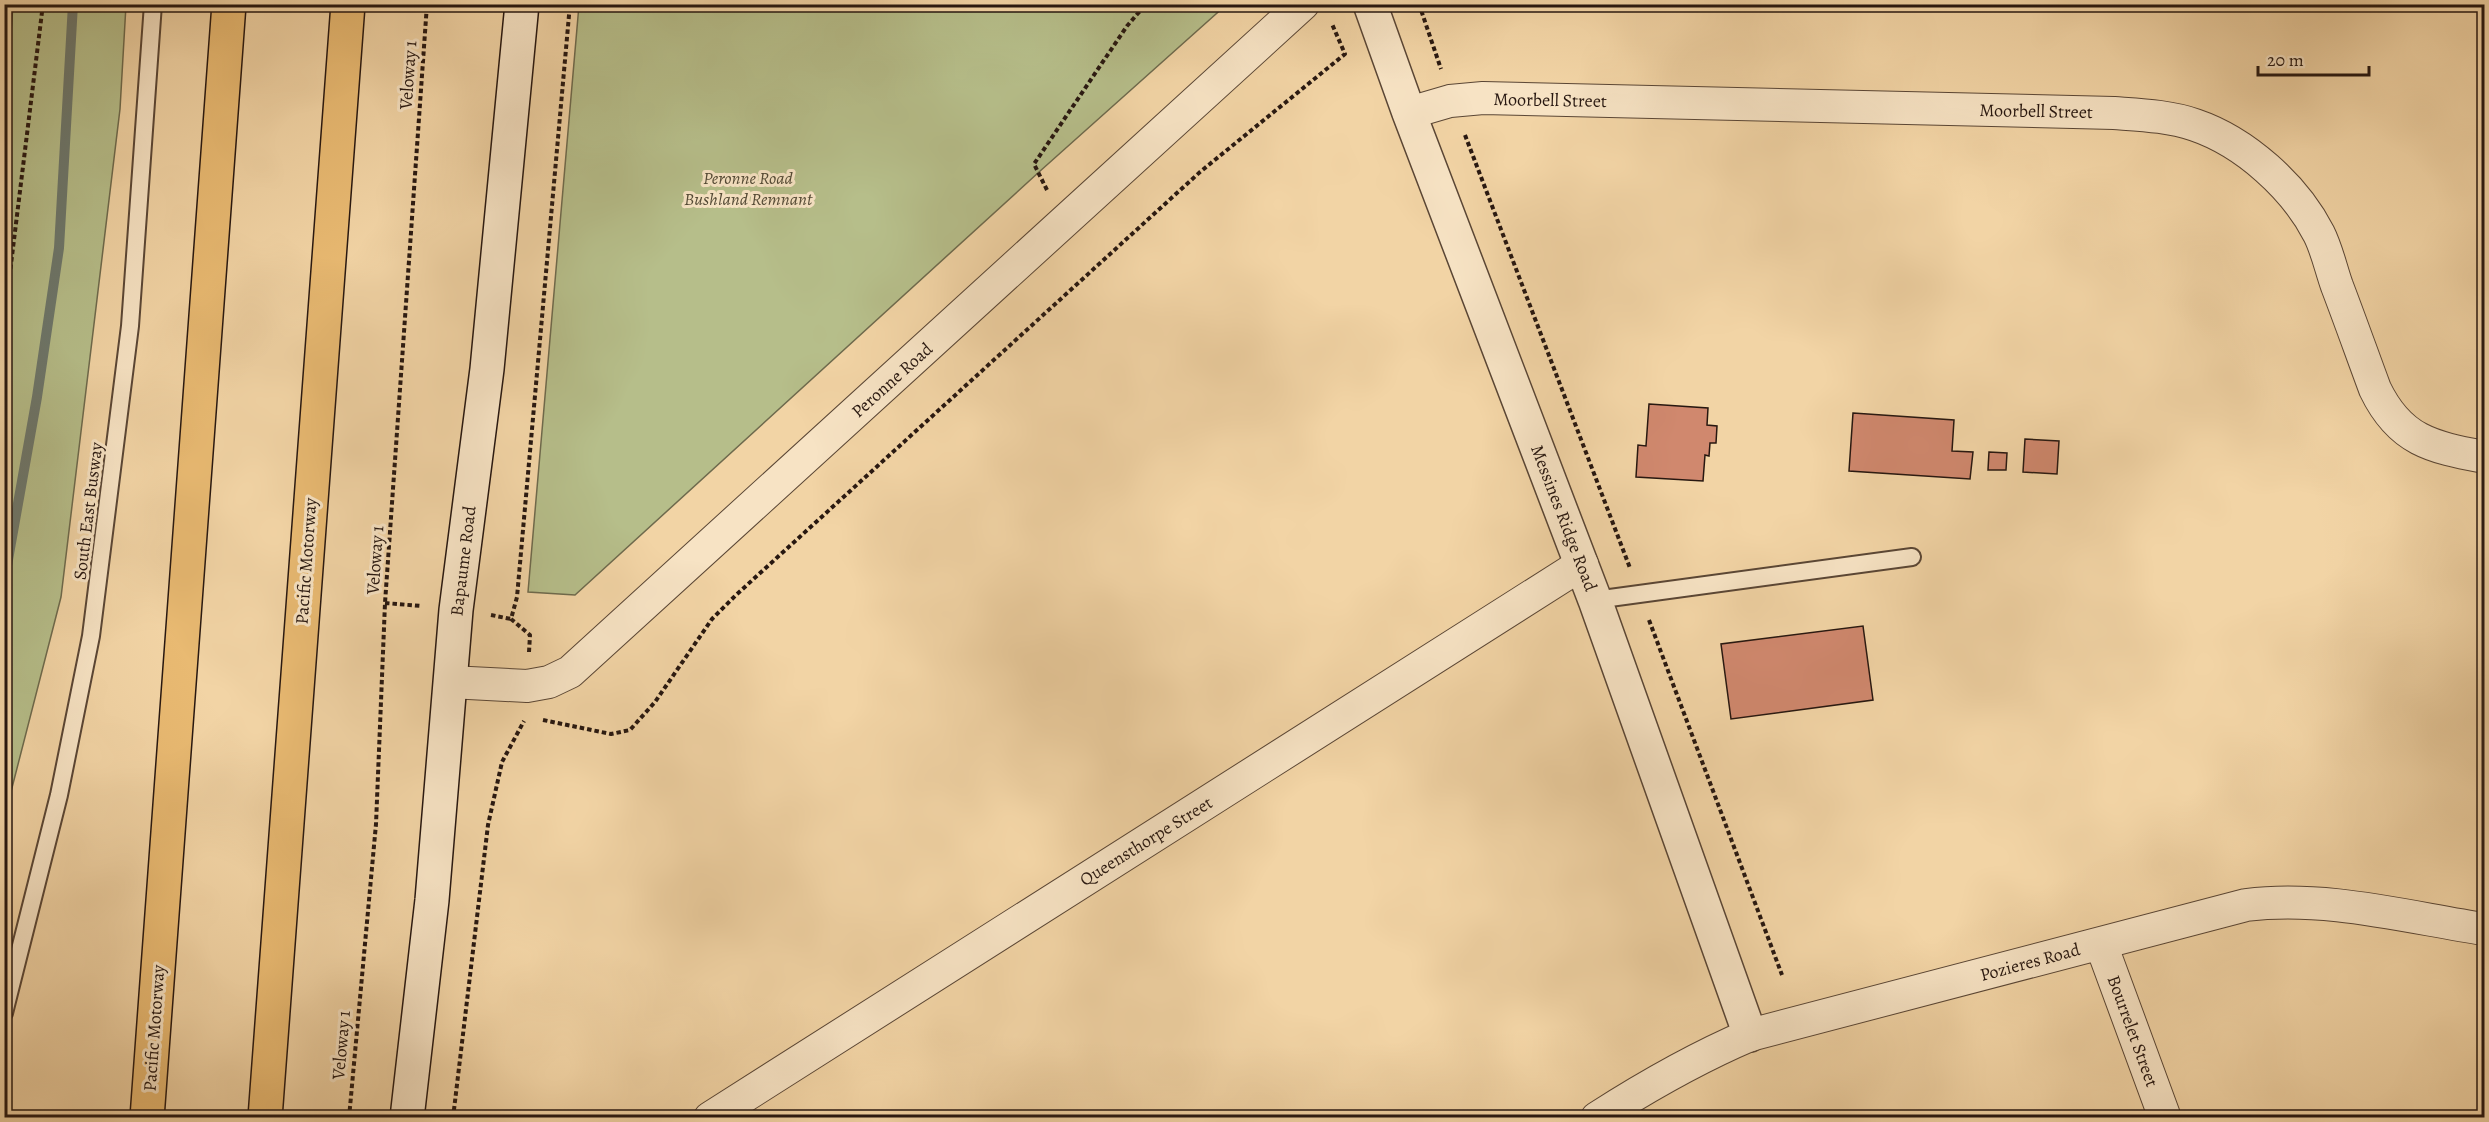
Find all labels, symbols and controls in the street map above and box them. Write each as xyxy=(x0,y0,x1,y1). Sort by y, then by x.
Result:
scale bar xyxy=(2258,39,2369,77)
street label: Veloway 1 xyxy=(394,40,422,111)
text: 20 m xyxy=(2267,48,2304,72)
street label: Moorbell Street xyxy=(1493,87,1607,113)
street label: Moorbell Street xyxy=(1979,98,2093,124)
park label: Peronne Road Bushland Remnant xyxy=(684,166,813,211)
street label: Peronne Road xyxy=(846,337,938,423)
street label: South East Busway xyxy=(68,440,108,581)
street label: Messines Ridge Road xyxy=(1525,441,1603,595)
street label: Pacific Motorway xyxy=(290,496,322,625)
street label: Bapaume Road xyxy=(444,504,482,617)
street label: Veloway 1 xyxy=(361,525,389,596)
street label: Queensthorpe Street xyxy=(1075,790,1217,892)
street label: Pozieres Road xyxy=(1977,937,2083,987)
street label: Pacific Motorway xyxy=(138,963,170,1092)
street label: Bourrelet Street xyxy=(2102,972,2164,1090)
street label: Veloway 1 xyxy=(326,1010,356,1081)

